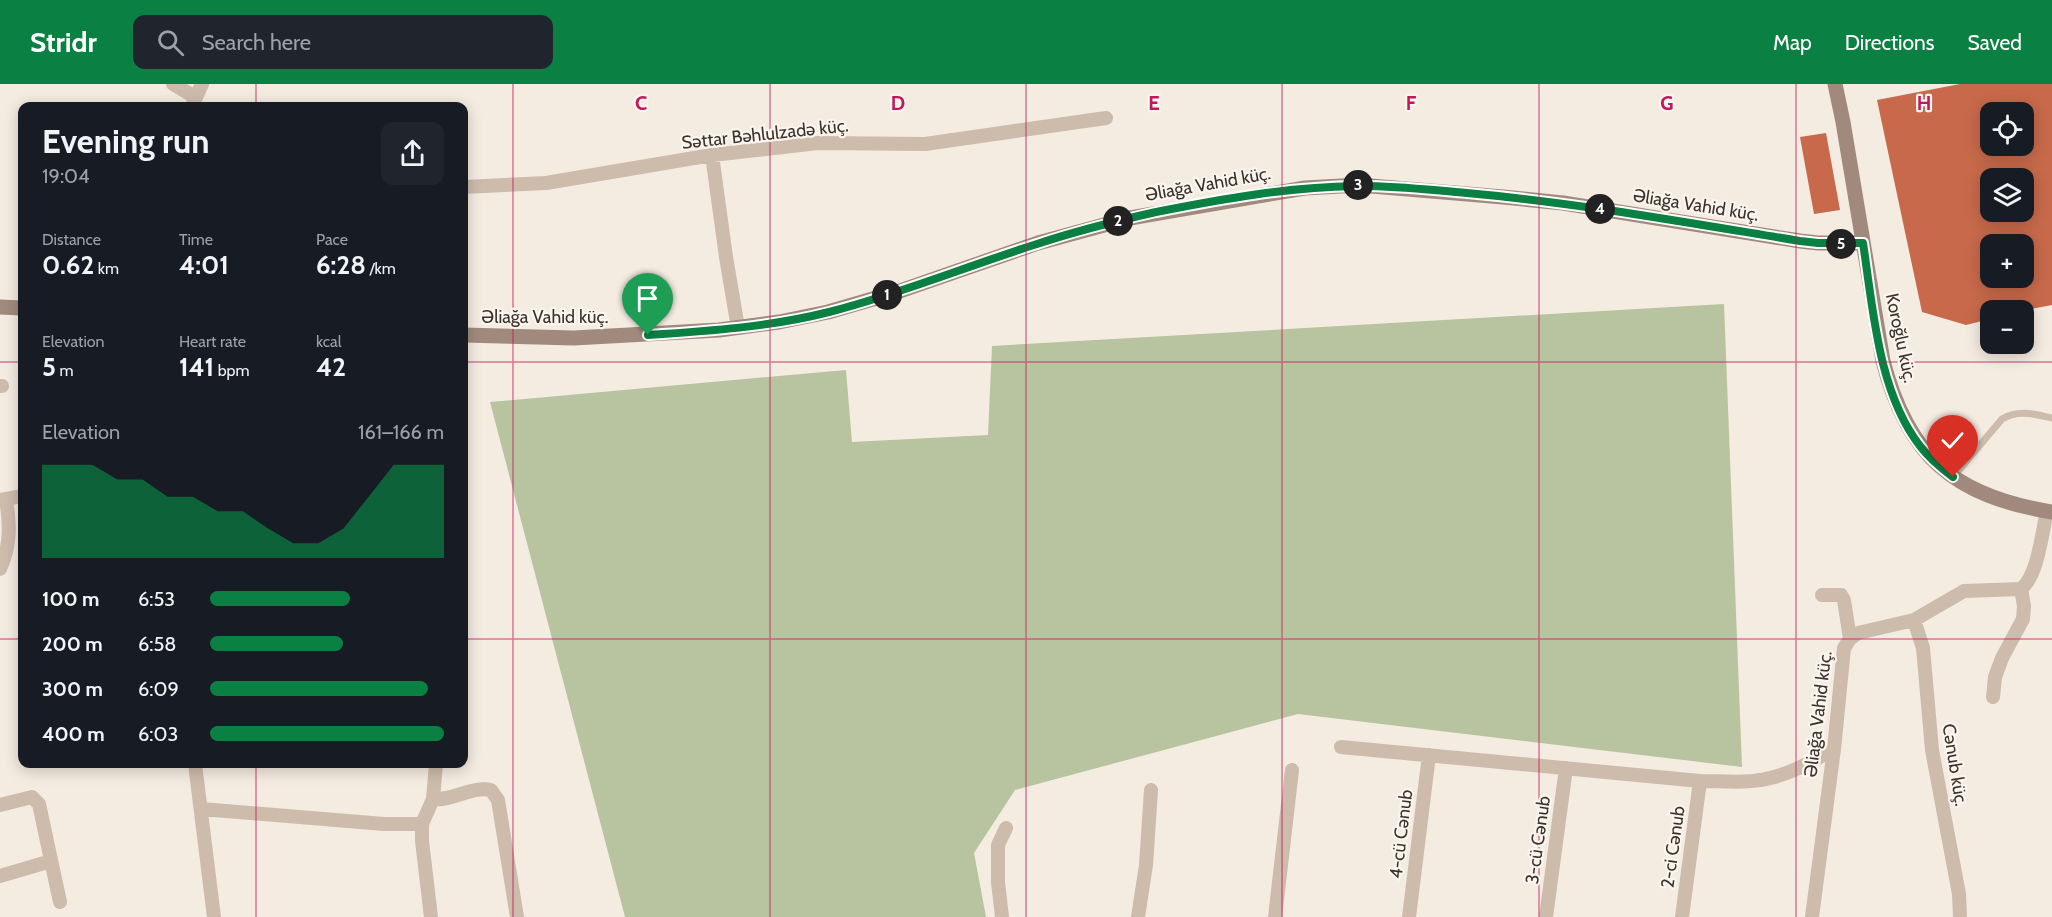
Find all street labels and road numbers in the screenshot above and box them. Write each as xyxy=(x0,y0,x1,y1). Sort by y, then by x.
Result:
street label: Səttar Bəhlulzadə küç. xyxy=(680,114,850,154)
street label: Əliağa Vahid küç. xyxy=(1144,162,1272,206)
street label: Əliağa Vahid küç. xyxy=(1632,184,1760,226)
street label: Koroğlu küç. xyxy=(1881,291,1921,385)
street label: Əliağa Vahid küç. xyxy=(482,306,608,328)
street label: Əliağa Vahid küç. xyxy=(1799,650,1837,778)
street label: Cənub küç. xyxy=(1938,722,1972,808)
street label: 4-cü Cənub xyxy=(1385,788,1417,880)
street label: 3-cü Cənub xyxy=(1521,794,1555,886)
street label: 2-ci Cənub xyxy=(1656,805,1690,889)

